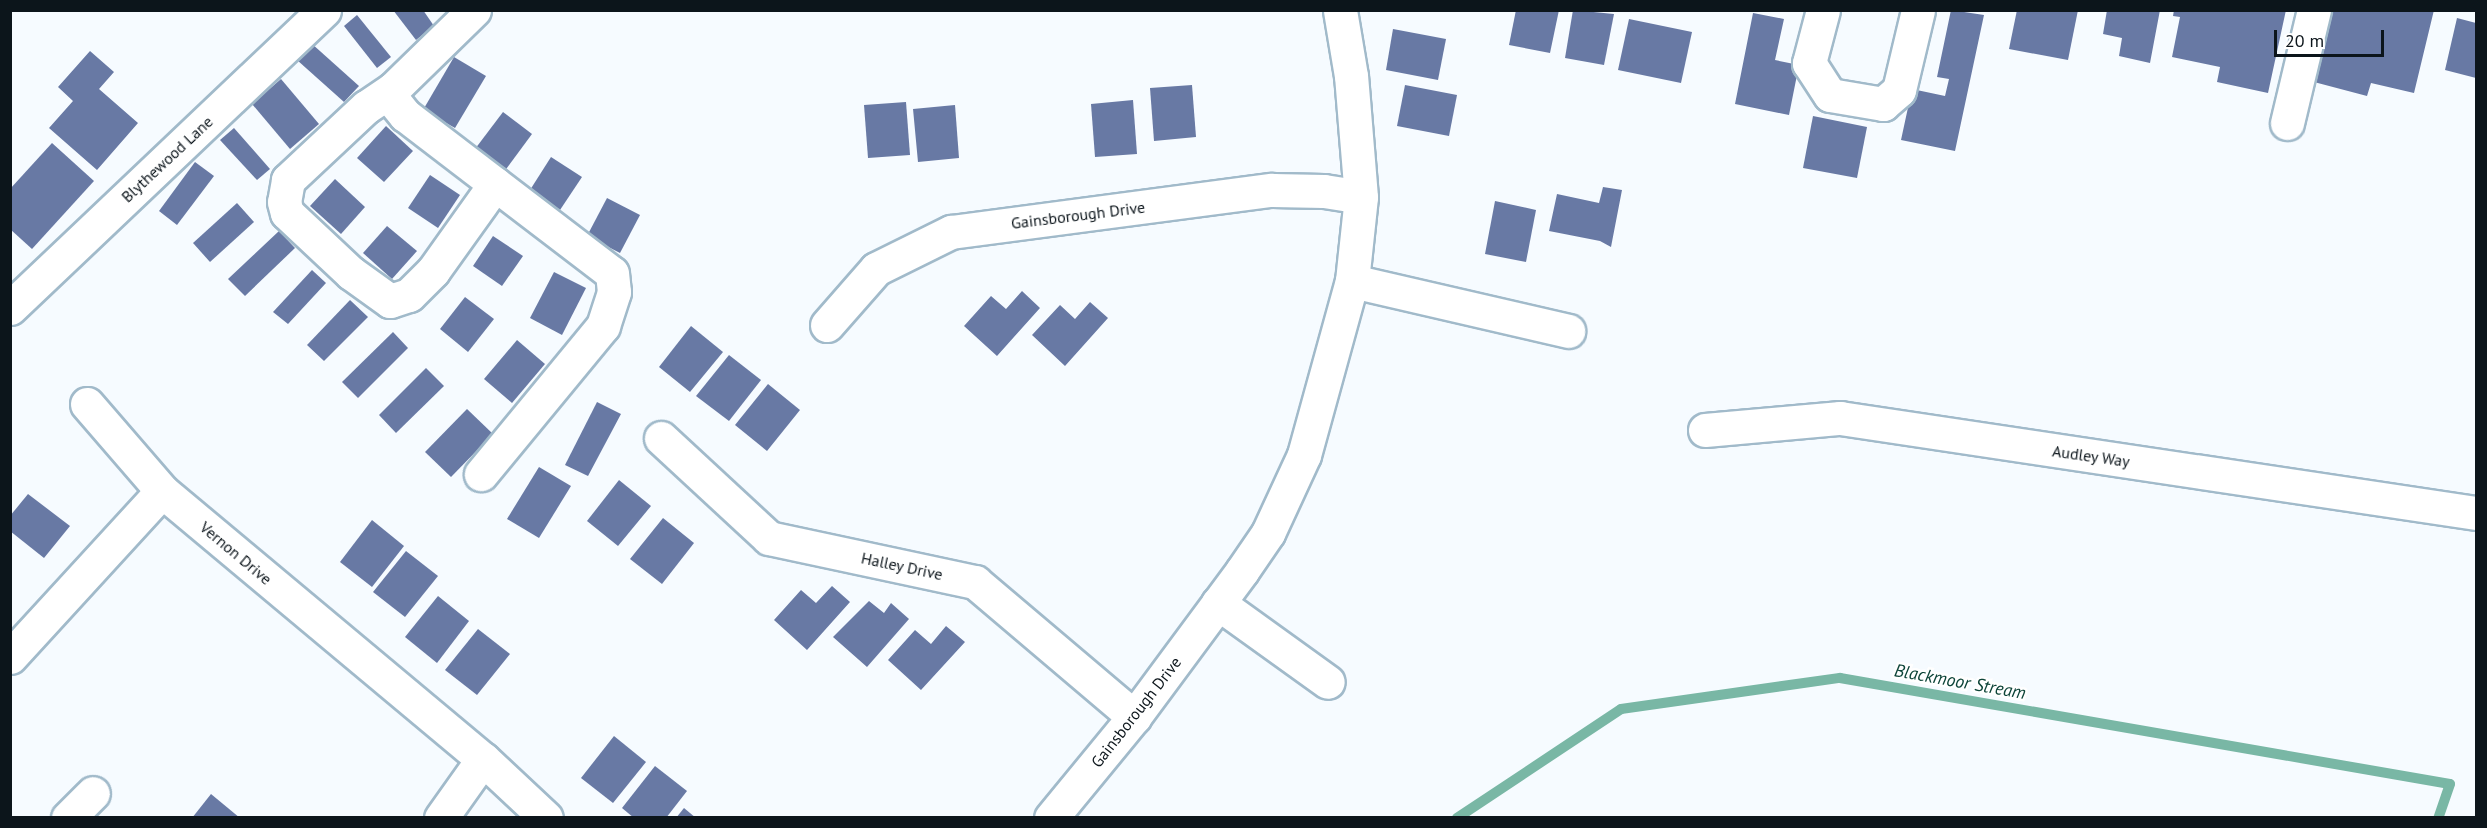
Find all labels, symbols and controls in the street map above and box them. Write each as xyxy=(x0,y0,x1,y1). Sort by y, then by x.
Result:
scale bar xyxy=(2277,18,2386,56)
text: 20 m xyxy=(2285,29,2324,52)
street label: Blythewood Lane xyxy=(117,112,217,206)
street label: Gainsborough Drive xyxy=(1010,197,1146,233)
street label: Audley Way xyxy=(2051,441,2131,471)
street label: Vernon Drive xyxy=(196,517,276,589)
street label: Halley Drive xyxy=(859,548,945,584)
street label: Gainsborough Drive xyxy=(1087,653,1185,771)
water label: Blackmoor Stream xyxy=(1893,660,2027,704)

